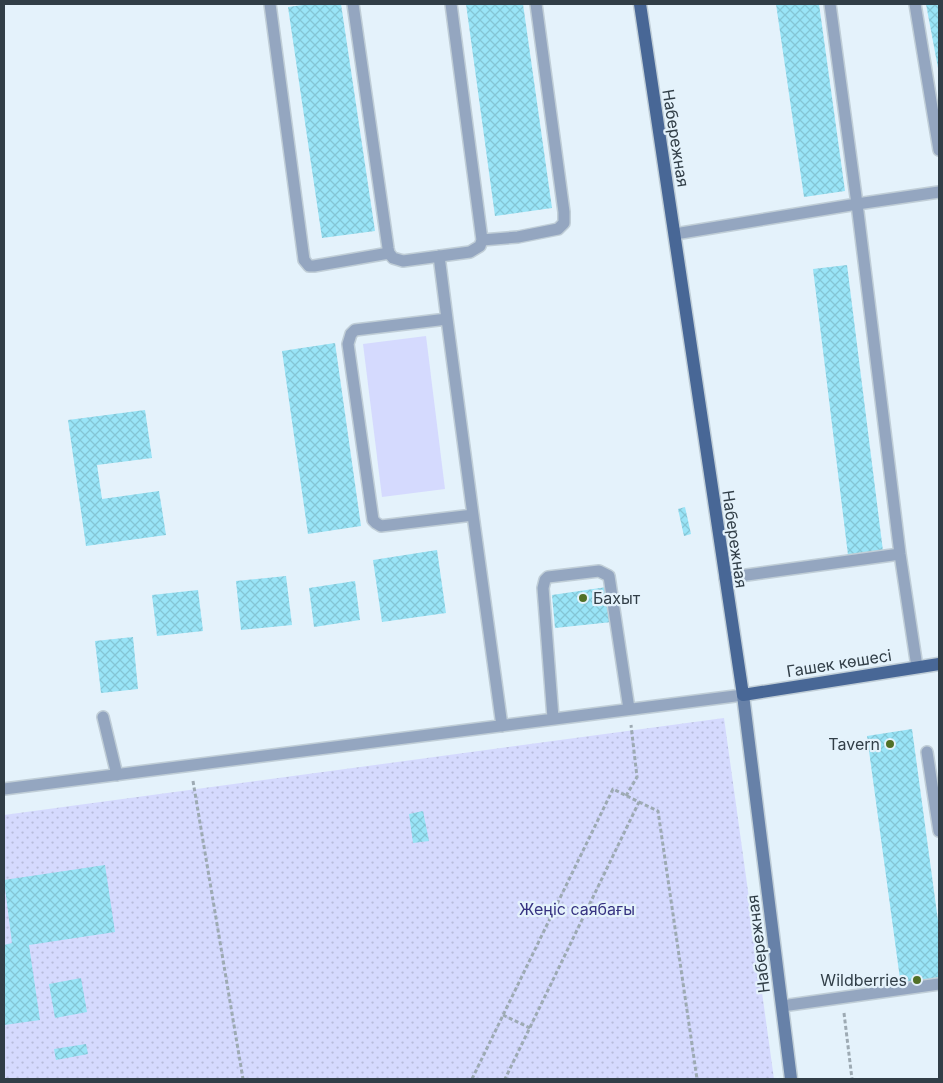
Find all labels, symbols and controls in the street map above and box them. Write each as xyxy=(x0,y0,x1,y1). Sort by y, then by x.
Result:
street label: Набережная xyxy=(658,88,694,188)
street label: Набережная xyxy=(718,489,752,589)
place label: Бахыт xyxy=(593,588,641,608)
marker: Бахыт xyxy=(577,592,589,604)
street label: Гашек көшесі xyxy=(785,645,893,681)
place label: Tavern xyxy=(828,734,880,754)
marker: Tavern xyxy=(884,738,896,750)
street label: Набережная xyxy=(742,894,774,994)
park label: Жеңіс саябағы xyxy=(519,899,635,919)
place label: Wildberries xyxy=(820,970,907,990)
marker: Wildberries xyxy=(911,974,923,986)

